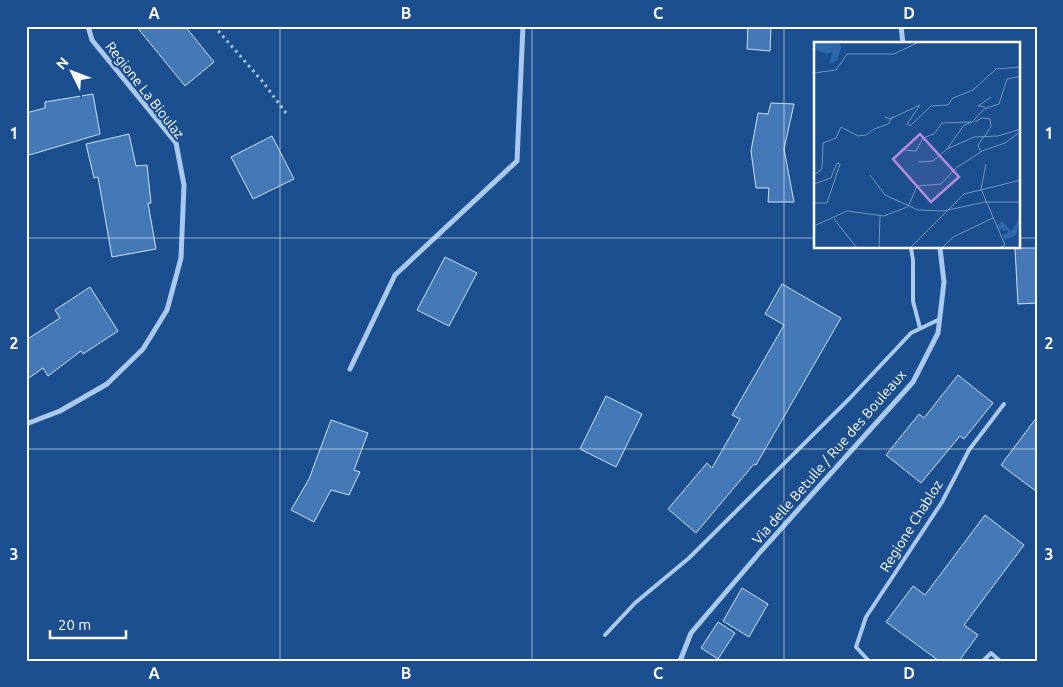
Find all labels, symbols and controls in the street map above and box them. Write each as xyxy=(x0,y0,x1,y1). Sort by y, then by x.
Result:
text: A xyxy=(148,4,160,22)
text: B xyxy=(401,4,411,22)
text: C xyxy=(653,4,663,22)
text: D xyxy=(903,4,915,22)
street label: Regione La Bioulaz xyxy=(102,38,188,142)
inset map xyxy=(814,42,1020,249)
north arrow xyxy=(48,48,98,98)
text: N xyxy=(53,54,72,73)
text: 1 xyxy=(9,124,19,142)
text: 1 xyxy=(1044,124,1054,142)
text: 2 xyxy=(9,334,19,352)
text: 2 xyxy=(1044,334,1054,352)
street label: Via delle Betulle / Rue des Bouleaux xyxy=(749,367,909,547)
street label: Regione Chabloz xyxy=(876,477,946,575)
text: 3 xyxy=(9,545,19,563)
text: 3 xyxy=(1044,545,1054,563)
scale bar xyxy=(50,607,126,639)
text: 20 m xyxy=(58,616,91,633)
text: A xyxy=(148,664,160,682)
text: B xyxy=(401,664,411,682)
text: C xyxy=(653,664,663,682)
text: D xyxy=(903,664,915,682)

